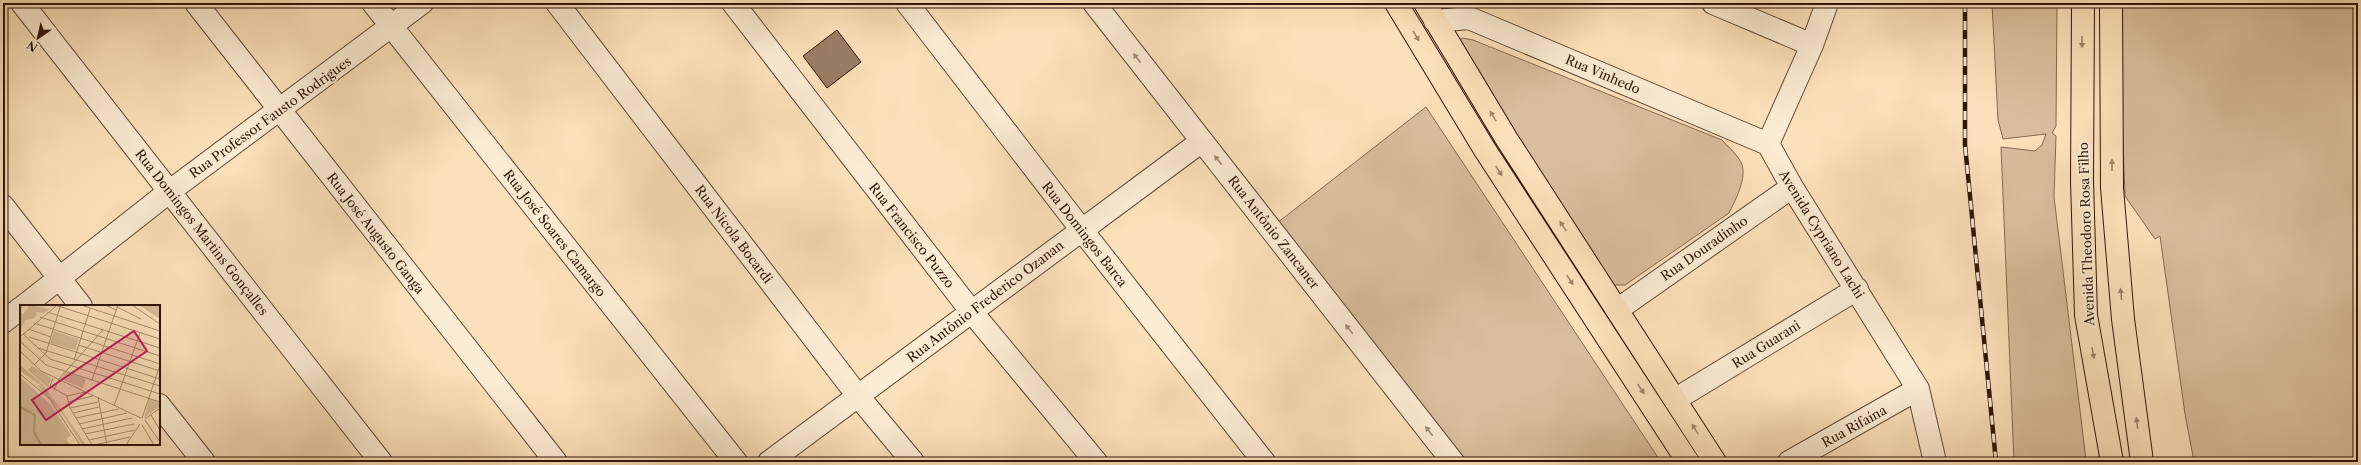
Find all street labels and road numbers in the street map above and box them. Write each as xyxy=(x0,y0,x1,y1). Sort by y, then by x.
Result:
street label: Rua Vinhedo xyxy=(1563,51,1643,97)
street label: Rua Professor Fausto Rodrigues xyxy=(186,53,354,181)
street label: Avenida Theodoro Rosa Filho xyxy=(2075,142,2097,327)
street label: Rua Domingos Martins Gonçalles xyxy=(132,146,272,319)
street label: Rua José Soares Camargo xyxy=(500,166,610,300)
street label: Avenida Cypriano Lachi xyxy=(1775,166,1868,301)
street label: Rua José Augusto Ganga xyxy=(324,169,428,297)
street label: Rua Antônio Zancaner xyxy=(1225,172,1324,292)
street label: Rua Domingos Barca xyxy=(1039,178,1131,290)
street label: Rua Francisco Puzzo xyxy=(866,179,958,291)
street label: Rua Nicola Bocardi xyxy=(692,182,776,286)
street label: Rua Douradinho xyxy=(1657,212,1751,284)
street label: Rua Antônio Frederico Ozanan xyxy=(903,237,1067,365)
street label: Rua Guarani xyxy=(1729,317,1803,371)
street label: Rua Rifaína xyxy=(1819,402,1889,450)

